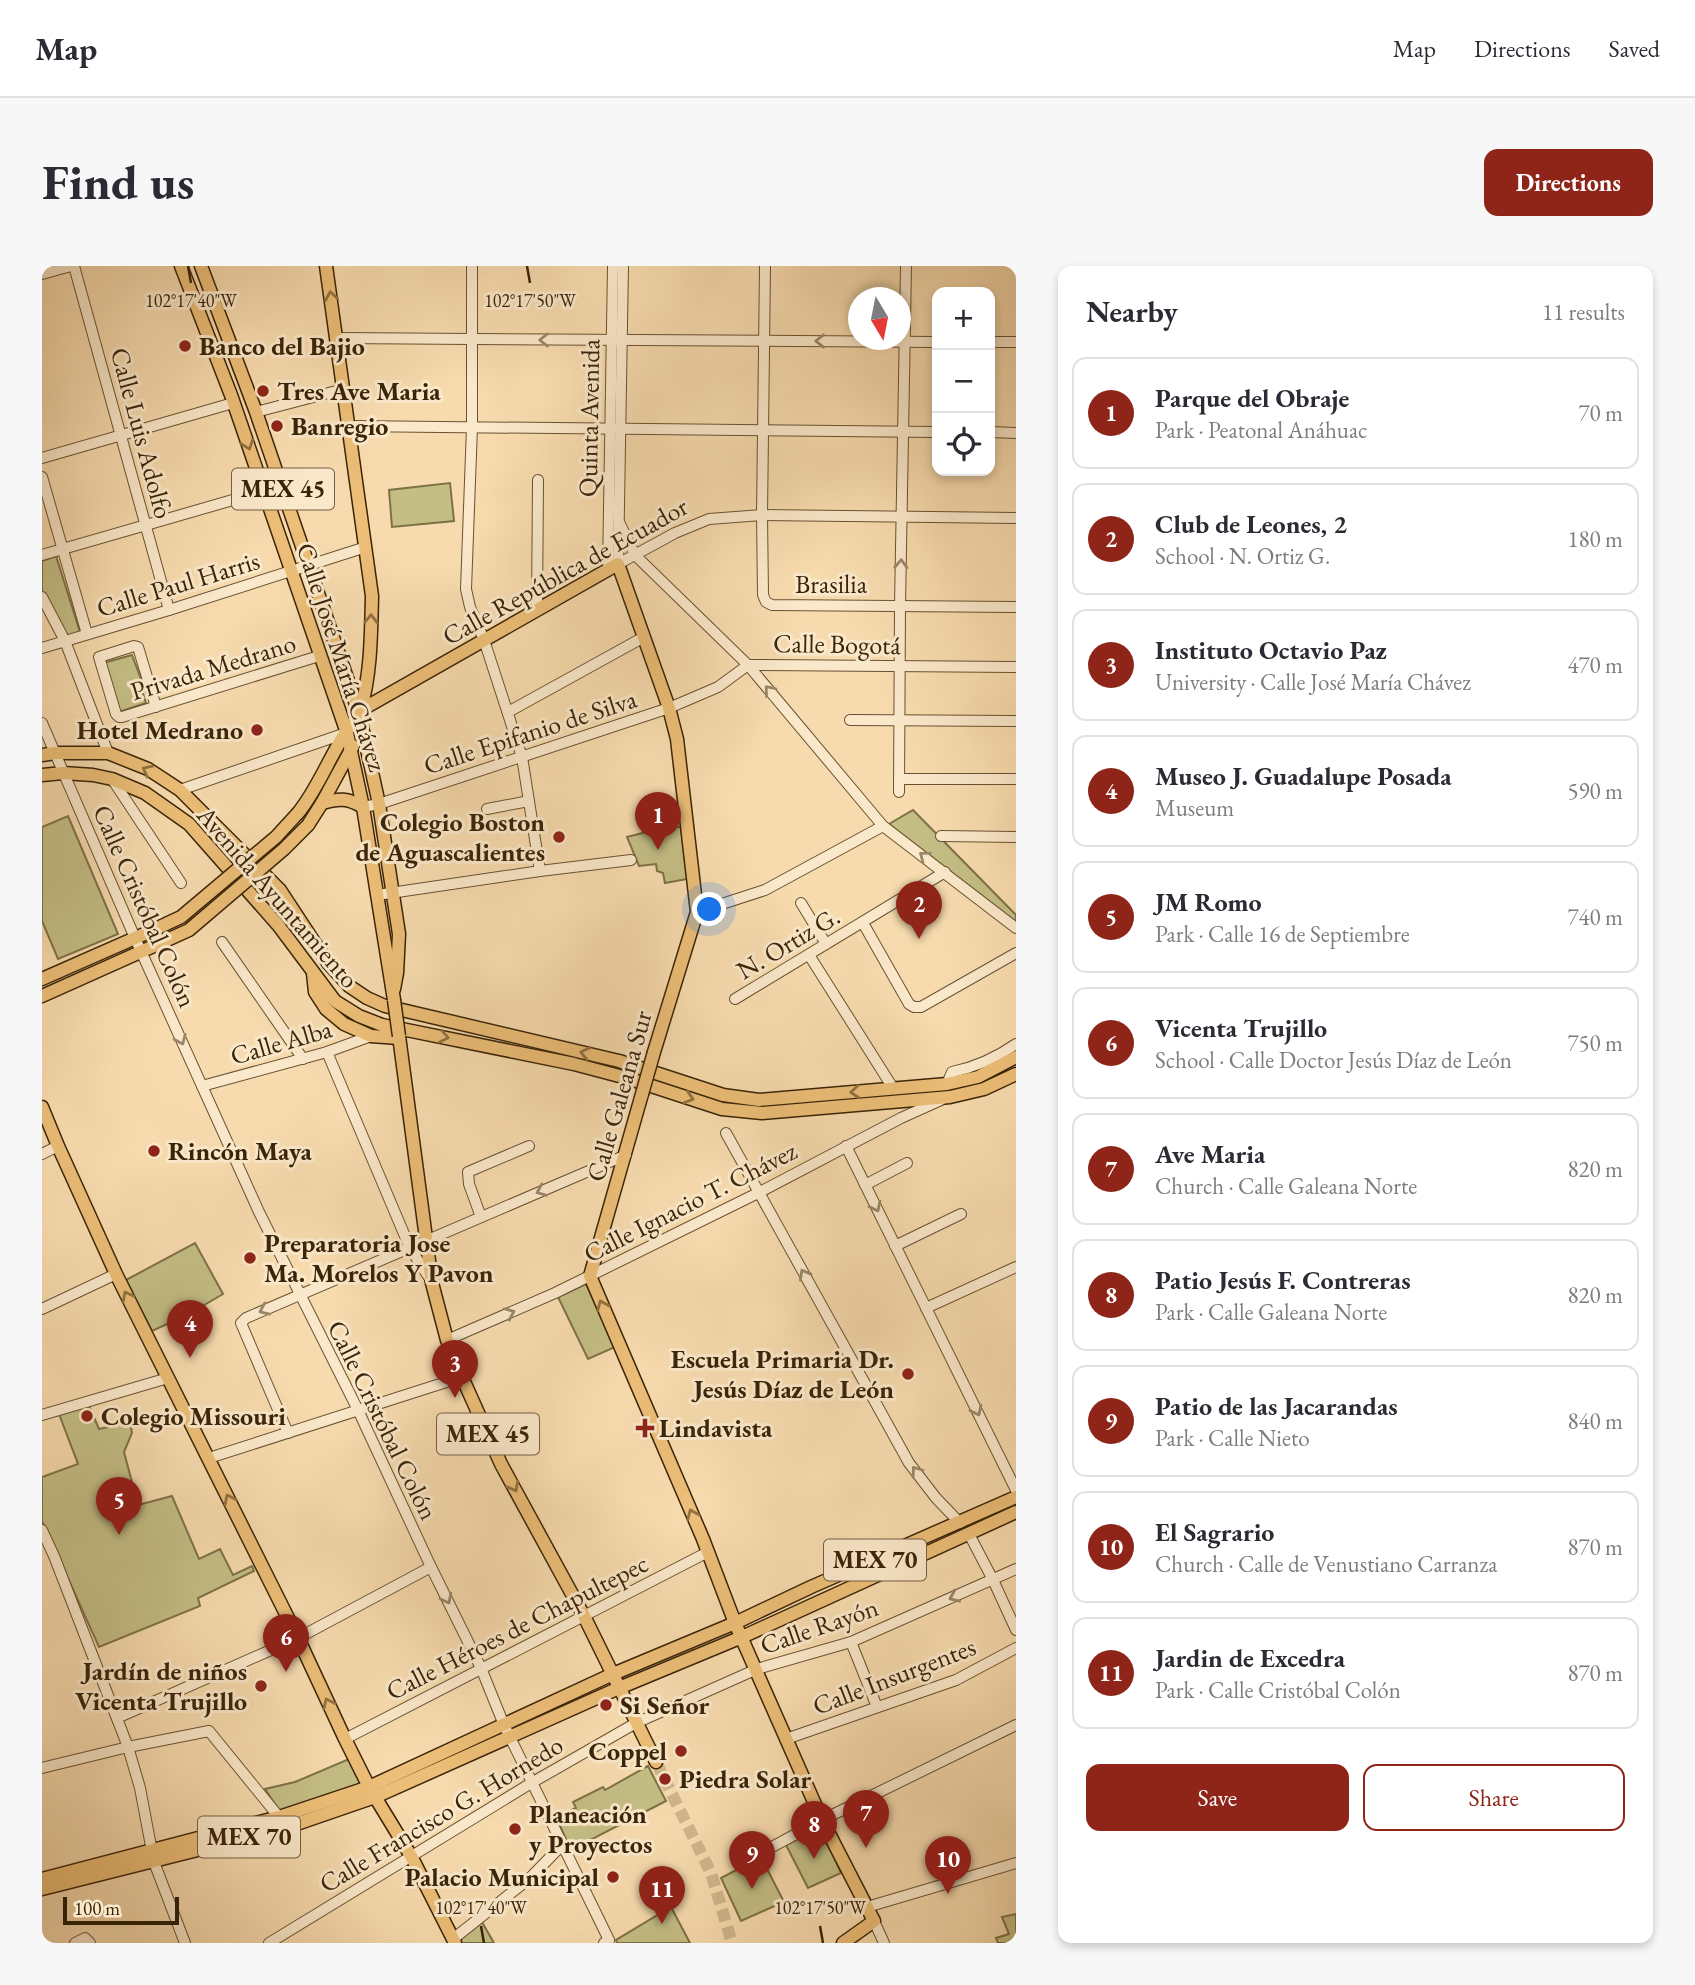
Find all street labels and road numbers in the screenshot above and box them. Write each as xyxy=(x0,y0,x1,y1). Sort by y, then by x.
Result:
street label: Quinta Avenida xyxy=(571,338,607,497)
street label: Calle Luis Adolfo xyxy=(103,344,181,522)
road number: MEX 45 xyxy=(232,468,334,510)
street label: Calle República de Ecuador xyxy=(436,489,694,653)
street label: Calle José María Chávez xyxy=(289,538,395,776)
street label: Calle Paul Harris xyxy=(92,543,264,625)
street label: Brasilia xyxy=(795,567,868,601)
street label: Privada Medrano xyxy=(126,626,300,708)
street label: Calle Bogotá xyxy=(773,626,902,662)
street label: Calle Epifanio de Silva xyxy=(419,681,641,782)
street label: Avenida Ayuntamiento xyxy=(189,798,367,995)
street label: Calle Cristóbal Colón xyxy=(85,799,205,1013)
street label: N. Ortiz G. xyxy=(730,899,846,987)
street label: Calle Galeana Sur xyxy=(578,1006,660,1186)
street label: Calle Alba xyxy=(226,1011,336,1073)
street label: Calle Ignacio T. Chávez xyxy=(578,1133,803,1270)
street label: Calle Cristóbal Colón xyxy=(320,1315,446,1526)
road number: MEX 45 xyxy=(437,1414,539,1454)
road number: MEX 70 xyxy=(824,1540,926,1580)
street label: Calle Héroes de Chapultepec xyxy=(380,1546,654,1708)
street label: Calle Rayón xyxy=(755,1590,883,1662)
street label: Calle Insurgentes xyxy=(808,1629,980,1723)
street label: Calle Francisco G. Hornedo xyxy=(313,1728,569,1900)
road number: MEX 70 xyxy=(198,1816,300,1857)

